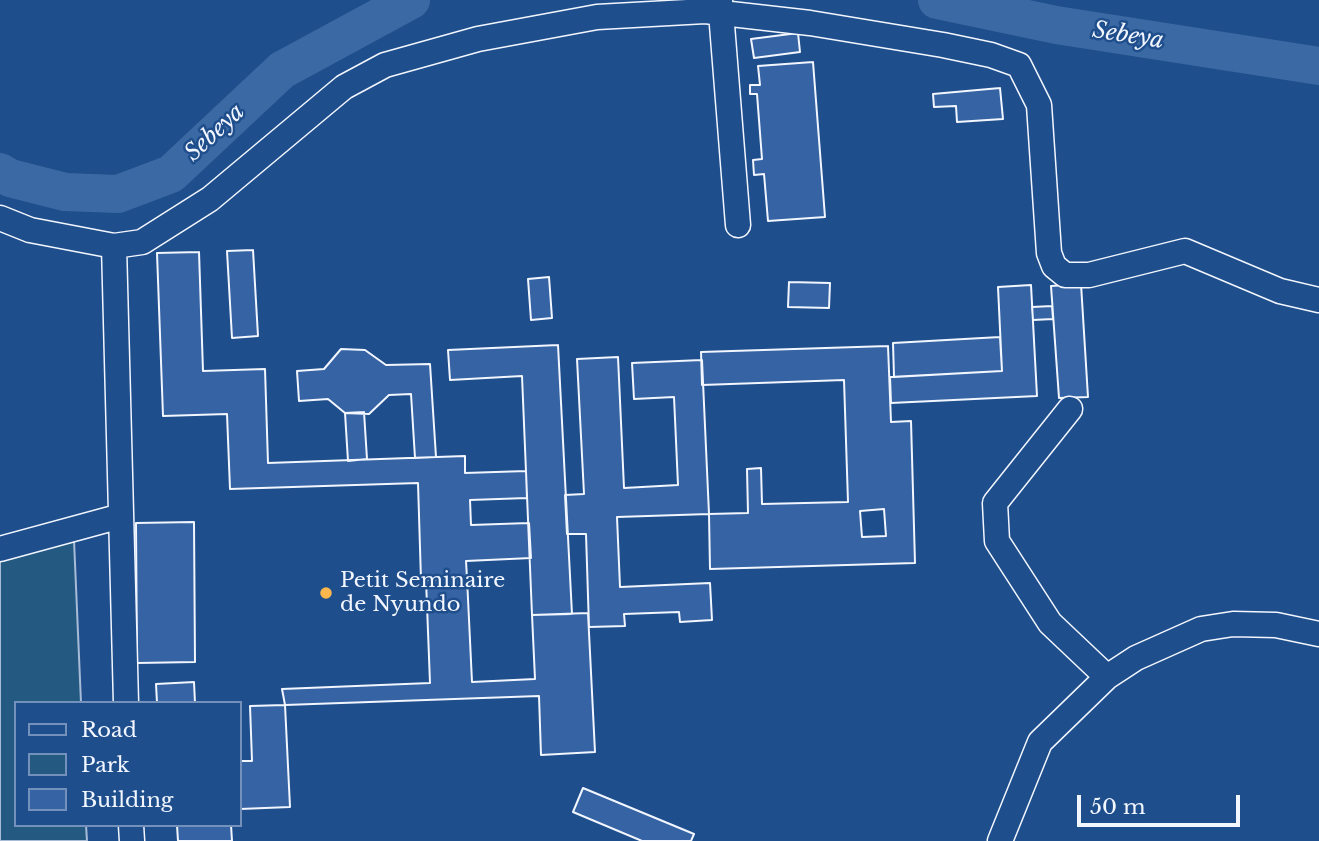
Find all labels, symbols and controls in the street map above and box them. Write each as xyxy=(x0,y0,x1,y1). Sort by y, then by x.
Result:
water label: Sebeya xyxy=(1090,17,1166,55)
water label: Sebeya xyxy=(179,98,251,168)
place label: Petit Seminaire de Nyundo xyxy=(340,568,505,618)
marker: Petit Seminaire de Nyundo xyxy=(318,585,334,601)
legend xyxy=(14,701,242,827)
text: Road xyxy=(81,717,137,743)
text: Park xyxy=(81,752,130,778)
scale bar xyxy=(1081,782,1244,826)
text: Building xyxy=(81,787,173,813)
text: 50 m xyxy=(1090,794,1145,820)

